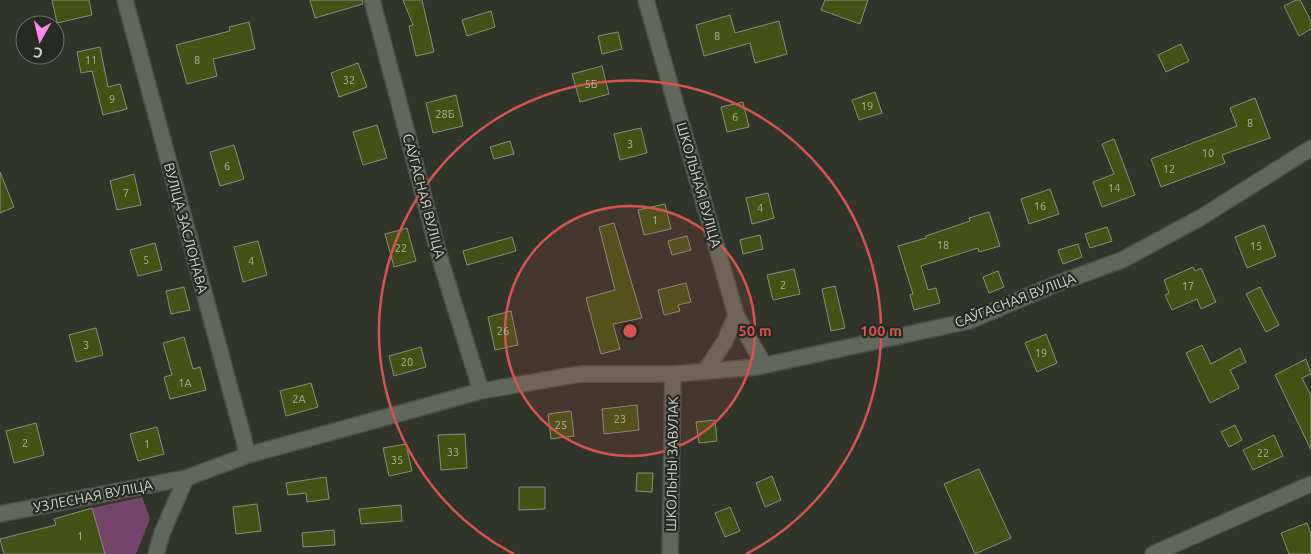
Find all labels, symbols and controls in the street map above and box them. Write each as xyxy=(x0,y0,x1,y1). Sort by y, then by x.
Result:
north arrow xyxy=(15,15,65,65)
house number: 8 xyxy=(714,30,720,42)
text: С xyxy=(33,44,44,61)
house number: 11 xyxy=(85,54,97,66)
house number: 8 xyxy=(194,54,200,66)
house number: 32 xyxy=(343,74,355,86)
house number: 5Б xyxy=(585,78,598,90)
house number: 9 xyxy=(109,93,115,105)
house number: 19 xyxy=(861,100,873,112)
house number: 28Б xyxy=(435,108,455,120)
house number: 6 xyxy=(732,111,738,123)
house number: 8 xyxy=(1247,117,1253,129)
street label: ШКОЛЬНАЯ ВУЛІЦА xyxy=(673,120,725,250)
street label: САЎГАСНАЯ ВУЛІЦА xyxy=(400,131,450,260)
house number: 3 xyxy=(627,138,633,150)
house number: 10 xyxy=(1202,147,1214,159)
house number: 6 xyxy=(224,160,230,172)
street label: ВУЛІЦА ЗАСЛОНАВА xyxy=(161,161,211,295)
house number: 12 xyxy=(1163,163,1175,175)
house number: 14 xyxy=(1108,182,1120,194)
house number: 7 xyxy=(123,187,129,199)
house number: 16 xyxy=(1034,200,1046,212)
house number: 4 xyxy=(757,202,763,214)
house number: 1 xyxy=(652,214,658,226)
house number: 18 xyxy=(937,239,949,251)
house number: 15 xyxy=(1250,240,1262,252)
house number: 22 xyxy=(395,242,407,254)
house number: 5 xyxy=(143,254,149,266)
house number: 4 xyxy=(248,255,254,267)
street label: САЎГАСНАЯ ВУЛІЦА xyxy=(952,268,1078,330)
house number: 2 xyxy=(780,279,786,291)
house number: 17 xyxy=(1182,280,1194,292)
centre of rings xyxy=(621,322,639,340)
text: 50 m xyxy=(738,322,772,339)
text: 100 m xyxy=(860,322,902,339)
house number: 26 xyxy=(497,325,509,337)
house number: 3 xyxy=(83,339,89,351)
house number: 19 xyxy=(1035,347,1047,359)
house number: 20 xyxy=(401,356,413,368)
house number: 1А xyxy=(178,377,193,389)
house number: 2А xyxy=(292,393,307,405)
street label: ШКОЛЬНЫ ЗАВУЛАК xyxy=(663,396,681,532)
house number: 23 xyxy=(614,413,626,425)
house number: 25 xyxy=(555,419,567,431)
house number: 2 xyxy=(22,437,28,449)
house number: 1 xyxy=(144,438,150,450)
house number: 33 xyxy=(447,446,459,458)
house number: 22 xyxy=(1257,447,1269,459)
house number: 35 xyxy=(391,454,403,466)
street label: УЗЛЕСНАЯ ВУЛІЦА xyxy=(32,477,154,515)
house number: 1 xyxy=(77,530,83,542)

